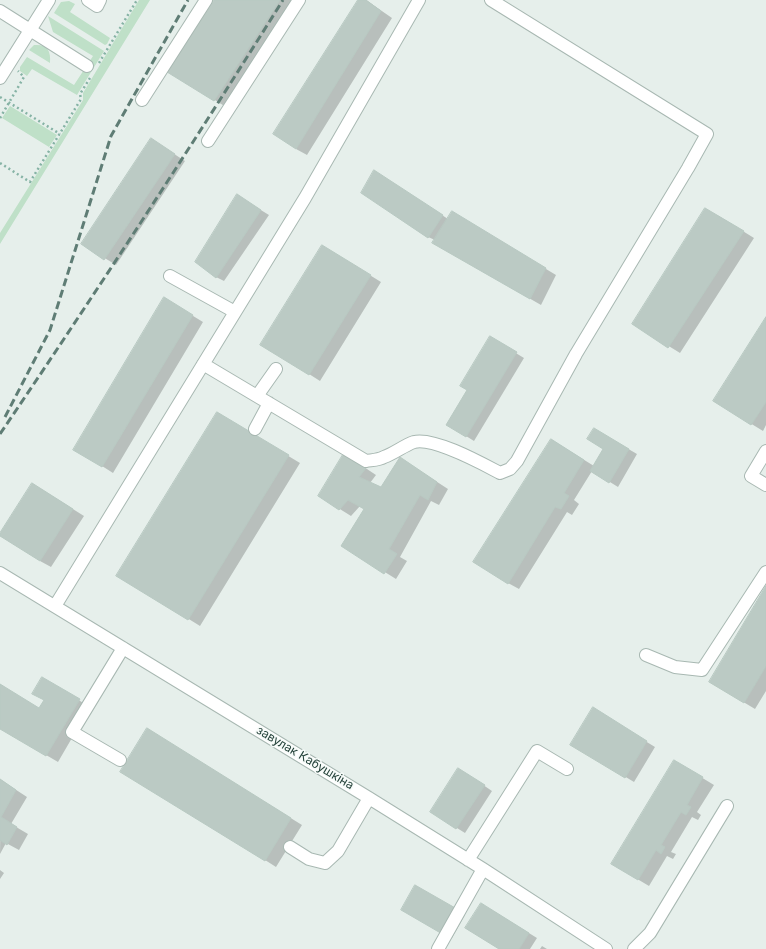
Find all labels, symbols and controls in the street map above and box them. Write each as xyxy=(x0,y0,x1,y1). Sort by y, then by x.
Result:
street label: завулак Кабушкіна xyxy=(254,723,356,793)

